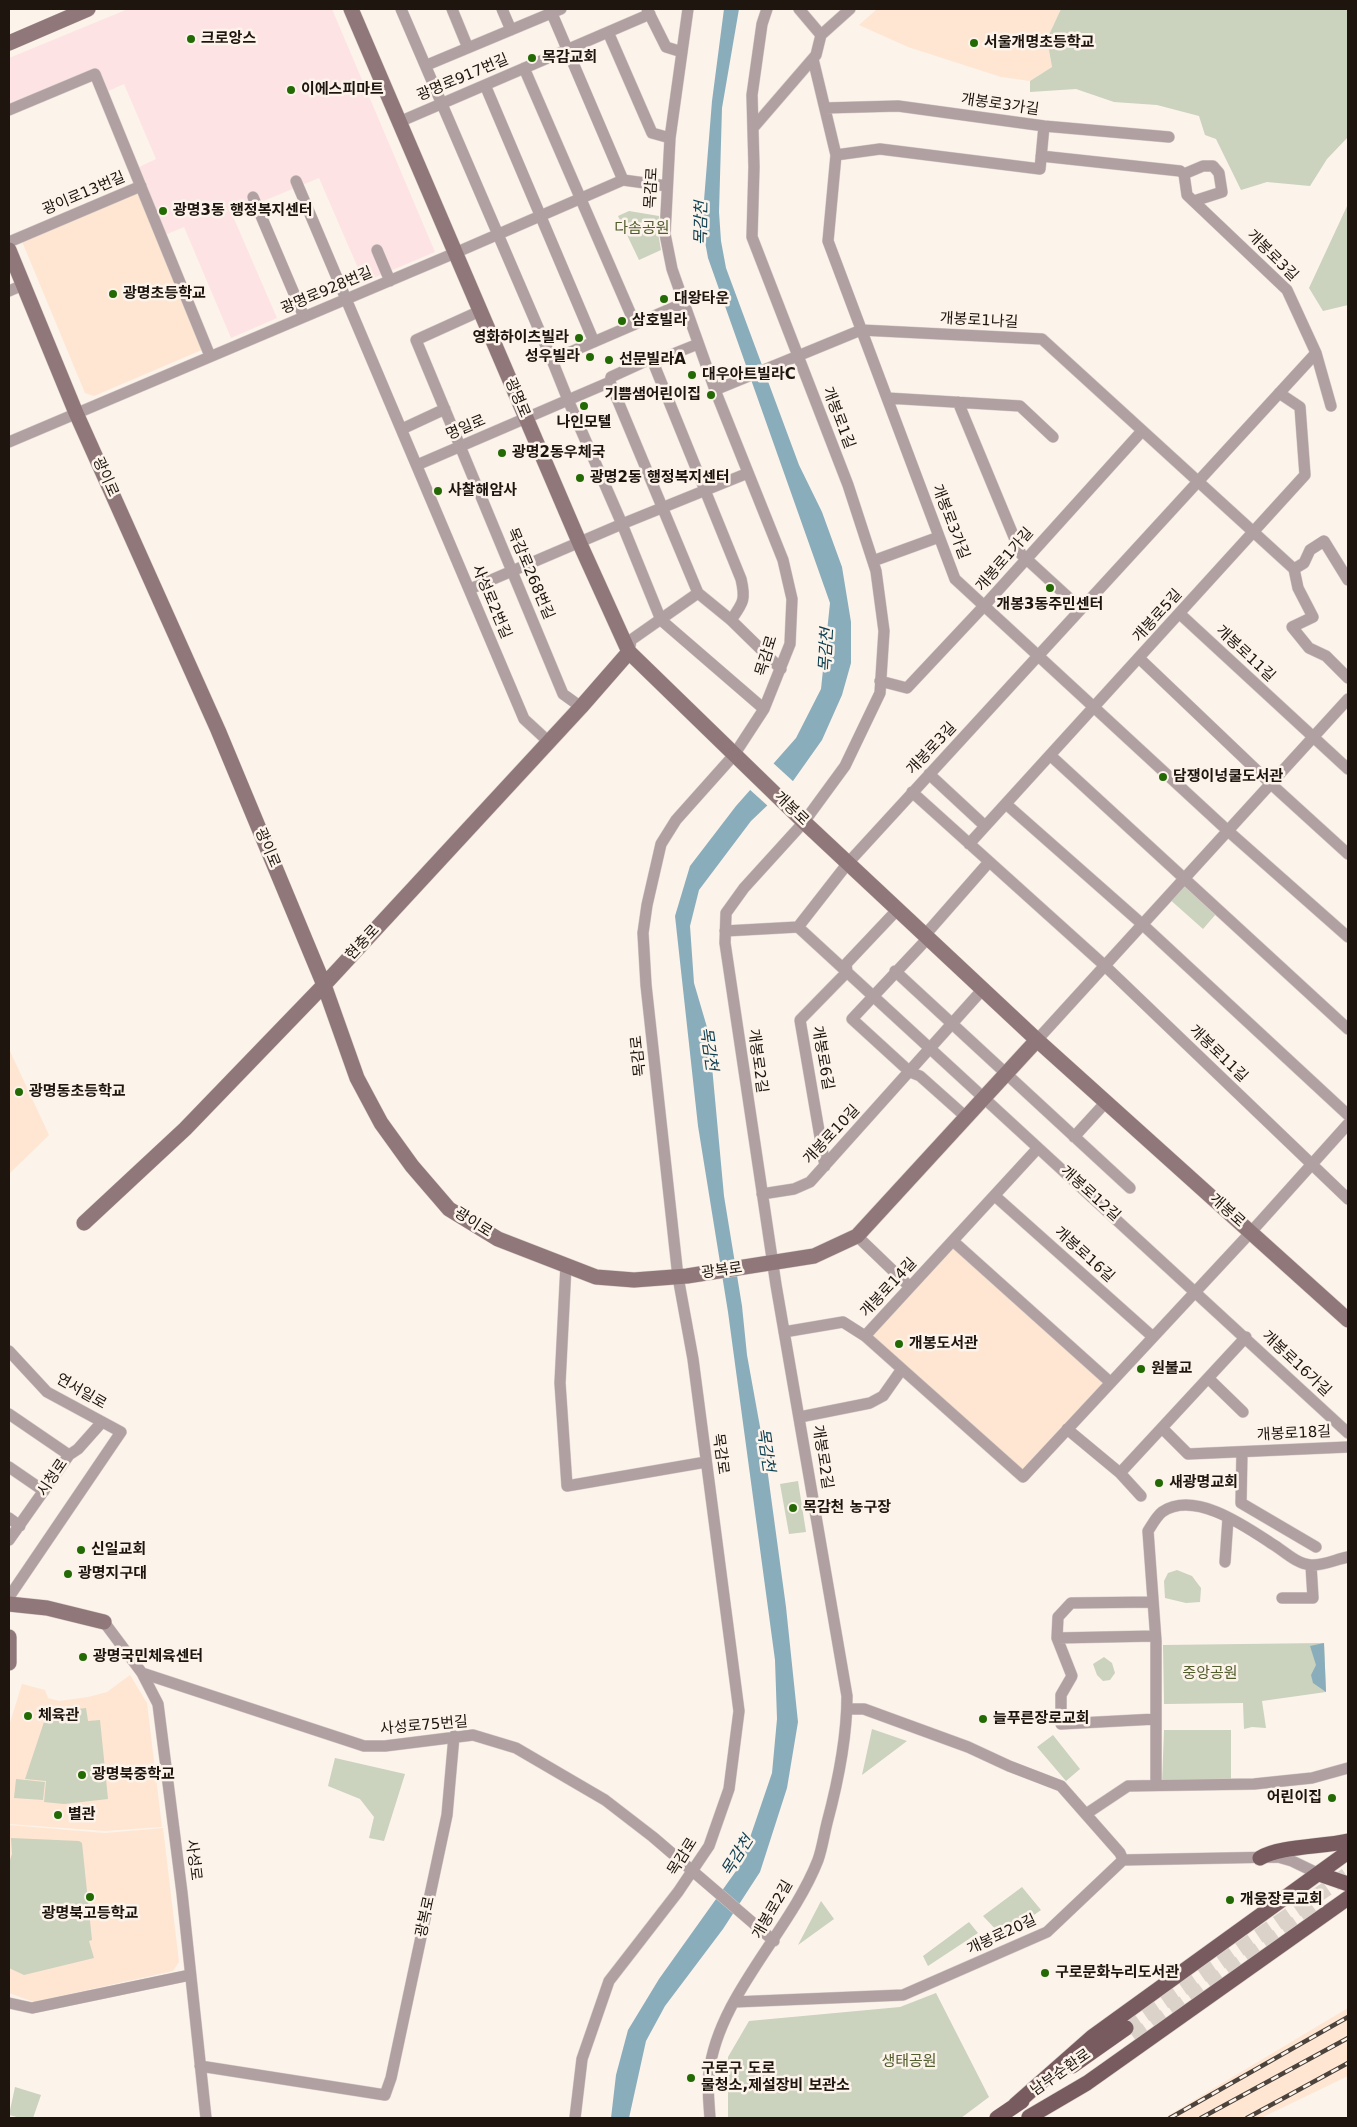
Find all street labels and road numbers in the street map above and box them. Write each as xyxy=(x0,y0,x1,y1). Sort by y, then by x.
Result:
street label: 광명로917번길 xyxy=(415,51,511,105)
street label: 개봉로3가길 xyxy=(960,91,1040,119)
street label: 목감로 xyxy=(642,167,662,209)
street label: 광이로13번길 xyxy=(40,169,128,219)
street label: 개봉로3길 xyxy=(1243,227,1301,285)
street label: 광명로928번길 xyxy=(279,264,375,318)
street label: 개봉로1나길 xyxy=(939,310,1019,332)
street label: 광명로 xyxy=(501,375,533,421)
street label: 개봉로1길 xyxy=(818,385,858,451)
street label: 명일로 xyxy=(443,412,489,444)
street label: 광이로 xyxy=(88,454,122,500)
street label: 개봉로3가길 xyxy=(928,482,972,562)
street label: 개봉로1가길 xyxy=(972,524,1038,596)
street label: 목감로268번길 xyxy=(503,526,557,622)
street label: 사성로2번길 xyxy=(467,562,515,642)
street label: 개봉로5길 xyxy=(1130,586,1186,646)
street label: 개봉로11길 xyxy=(1212,622,1278,686)
street label: 목감로 xyxy=(752,634,782,678)
street label: 개봉로3길 xyxy=(903,719,961,779)
street label: 개봉로 xyxy=(770,788,812,830)
street label: 광이로 xyxy=(251,825,283,871)
street label: 현충로 xyxy=(342,922,384,964)
street label: 개봉로11길 xyxy=(1185,1022,1251,1086)
street label: 개봉로6길 xyxy=(808,1025,836,1091)
street label: 개봉로2길 xyxy=(744,1028,770,1094)
street label: 목감로 xyxy=(628,1034,650,1078)
street label: 개봉로10길 xyxy=(800,1102,864,1168)
street label: 개봉로12길 xyxy=(1056,1162,1124,1226)
street label: 개봉로 xyxy=(1206,1190,1248,1232)
street label: 광이로 xyxy=(451,1204,495,1242)
street label: 개봉로16길 xyxy=(1050,1223,1118,1287)
street label: 개봉로14길 xyxy=(857,1255,921,1321)
street label: 광복로 xyxy=(700,1259,744,1283)
street label: 개봉로16가길 xyxy=(1258,1327,1334,1401)
street label: 연서일로 xyxy=(53,1370,109,1414)
street label: 개봉로18길 xyxy=(1256,1423,1332,1445)
street label: 개봉로2길 xyxy=(808,1424,836,1490)
street label: 목감로 xyxy=(708,1432,732,1476)
street label: 시청로 xyxy=(34,1456,72,1500)
street label: 사성로75번길 xyxy=(379,1713,469,1739)
street label: 목감로 xyxy=(664,1835,702,1879)
street label: 사성로 xyxy=(182,1838,204,1882)
street label: 개봉로2길 xyxy=(749,1877,797,1943)
street label: 광복로 xyxy=(413,1895,439,1939)
street label: 개봉로20길 xyxy=(965,1911,1039,1959)
street label: 남부순환로 xyxy=(1028,2046,1094,2100)

